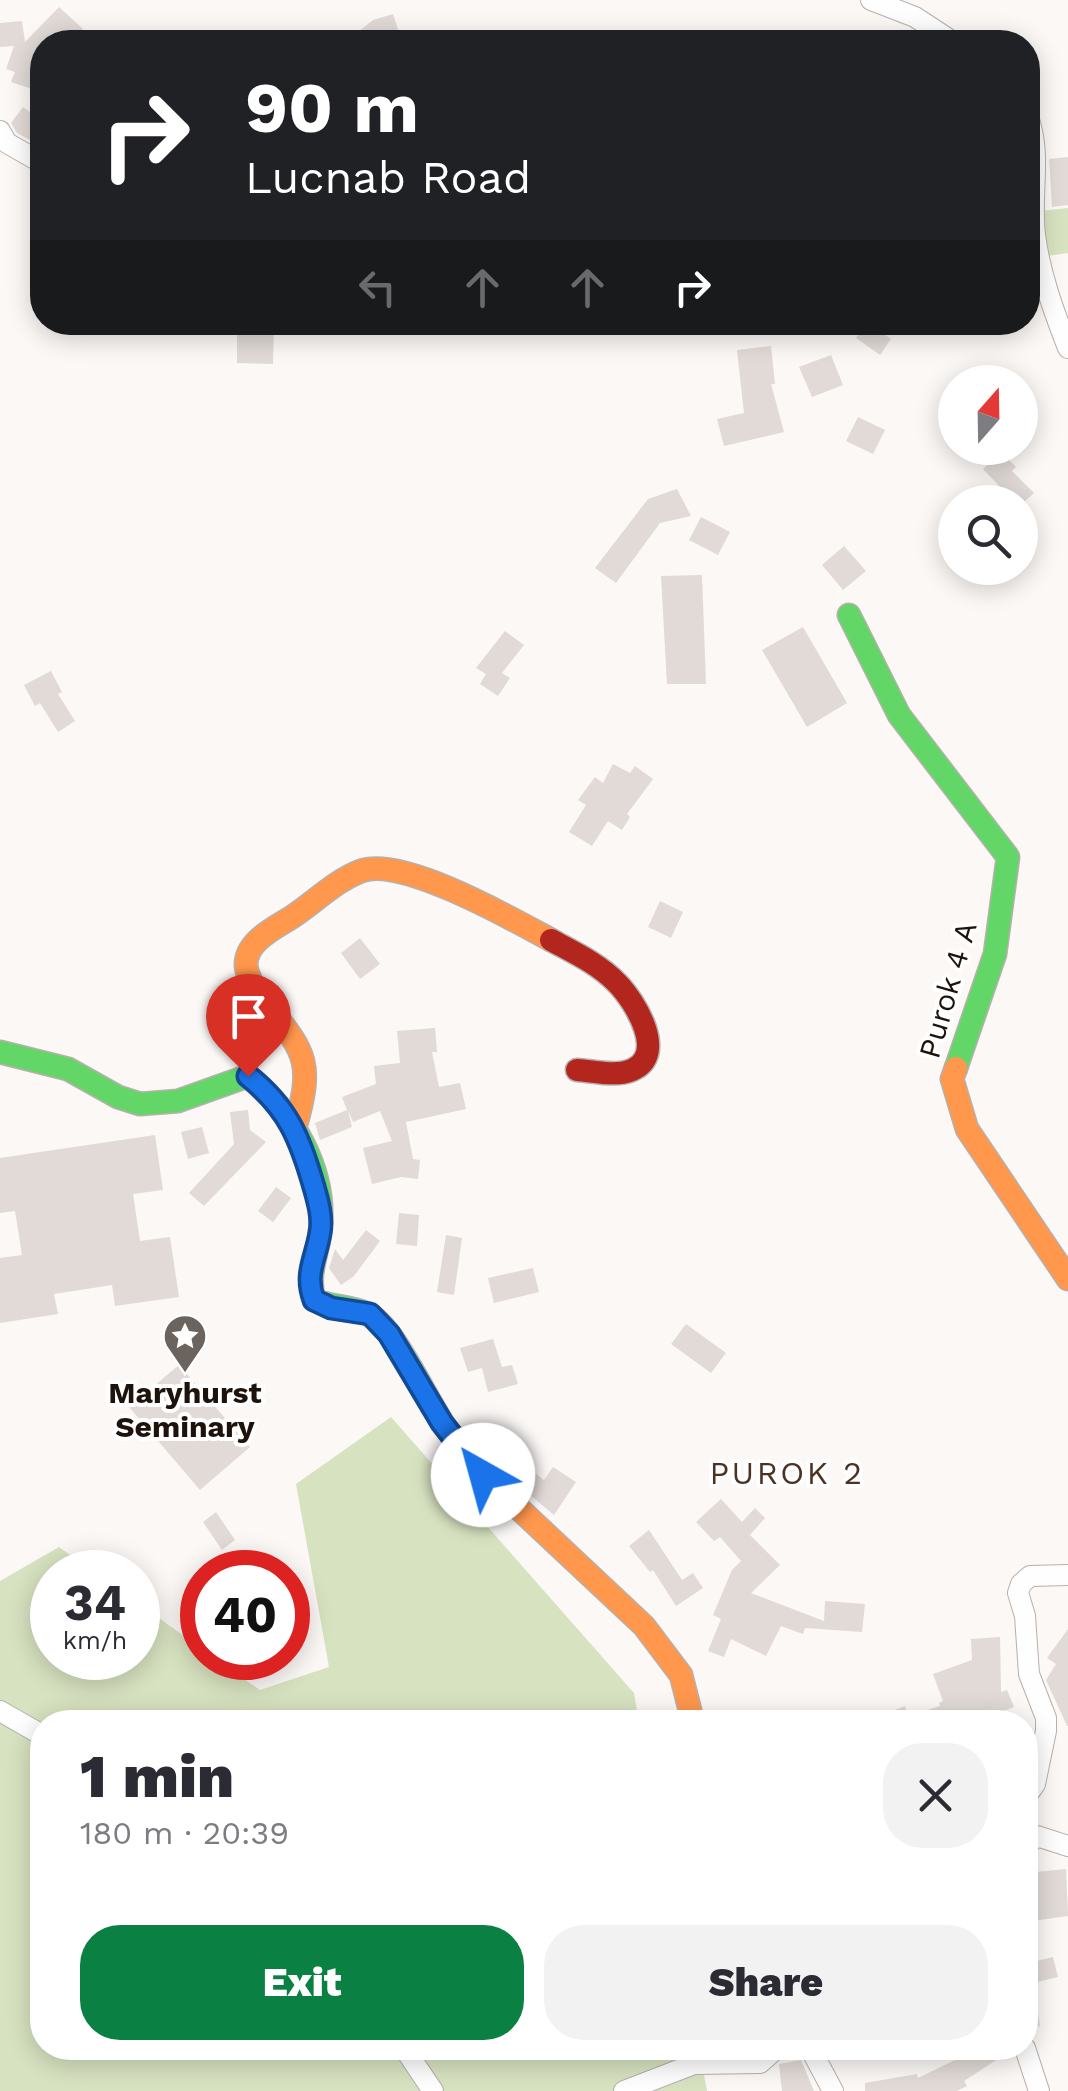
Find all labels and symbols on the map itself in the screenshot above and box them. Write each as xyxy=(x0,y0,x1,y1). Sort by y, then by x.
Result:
north arrow xyxy=(938,365,1038,465)
street label: Purok 4 A xyxy=(911,917,984,1062)
pin xyxy=(206,974,291,1077)
place icon: Maryhurst Seminary xyxy=(162,1313,208,1374)
place label: Maryhurst Seminary xyxy=(108,1375,262,1444)
position arrow xyxy=(431,1423,535,1527)
district label: PUROK 2 xyxy=(710,1454,864,1492)
speed limit sign: 40 xyxy=(180,1550,310,1680)

